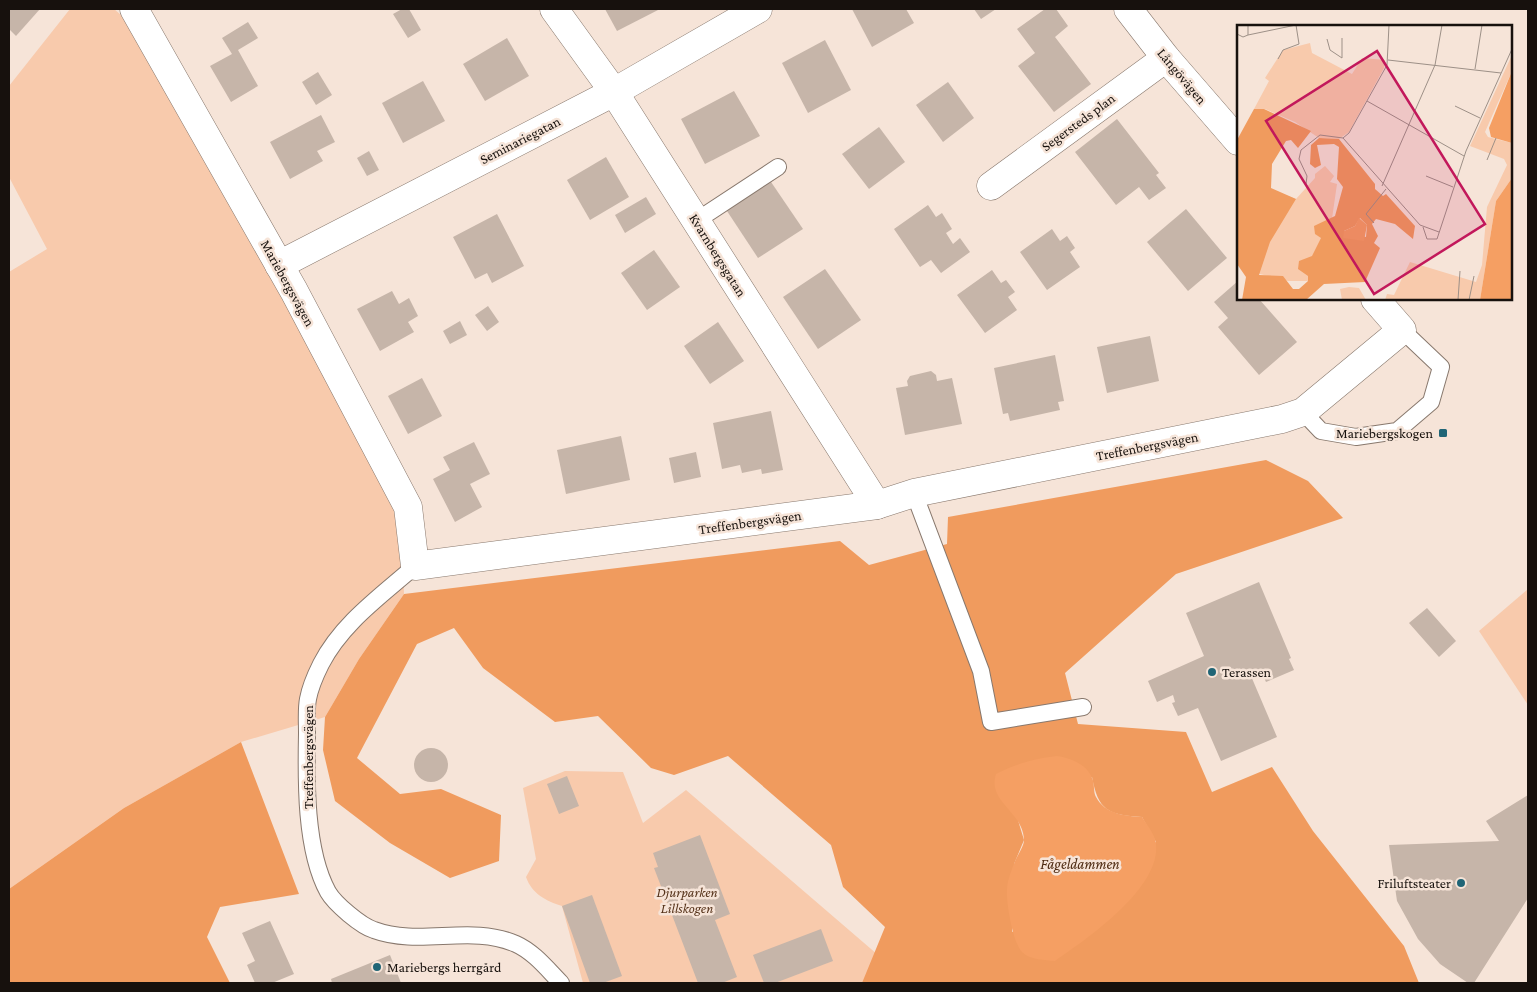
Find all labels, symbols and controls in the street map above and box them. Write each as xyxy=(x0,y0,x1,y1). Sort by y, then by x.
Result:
inset map xyxy=(1237,25,1512,300)
street label: Långövägen xyxy=(1154,45,1210,107)
street label: Segersteds plan xyxy=(1038,90,1118,154)
street label: Seminariegatan xyxy=(477,113,563,167)
street label: Kvarnbergsgatan xyxy=(686,211,750,300)
street label: Mariebergsvägen xyxy=(258,237,319,329)
place label: Mariebergskogen xyxy=(1336,425,1433,441)
marker: Mariebergskogen xyxy=(1437,427,1449,439)
street label: Treffenbergsvägen xyxy=(1095,428,1200,464)
street label: Treffenbergsvägen xyxy=(698,507,803,537)
place label: Terassen xyxy=(1222,664,1272,680)
marker: Terassen xyxy=(1206,666,1218,678)
street label: Treffenbergsvägen xyxy=(300,705,316,809)
water label: Fågeldammen xyxy=(1040,856,1120,873)
place label: Friluftsteater xyxy=(1377,875,1451,891)
marker: Friluftsteater xyxy=(1455,877,1467,889)
park label: Djurparken Lillskogen xyxy=(656,884,718,916)
place label: Mariebergs herrgård xyxy=(387,959,502,975)
marker: Mariebergs herrgård xyxy=(371,961,383,973)

